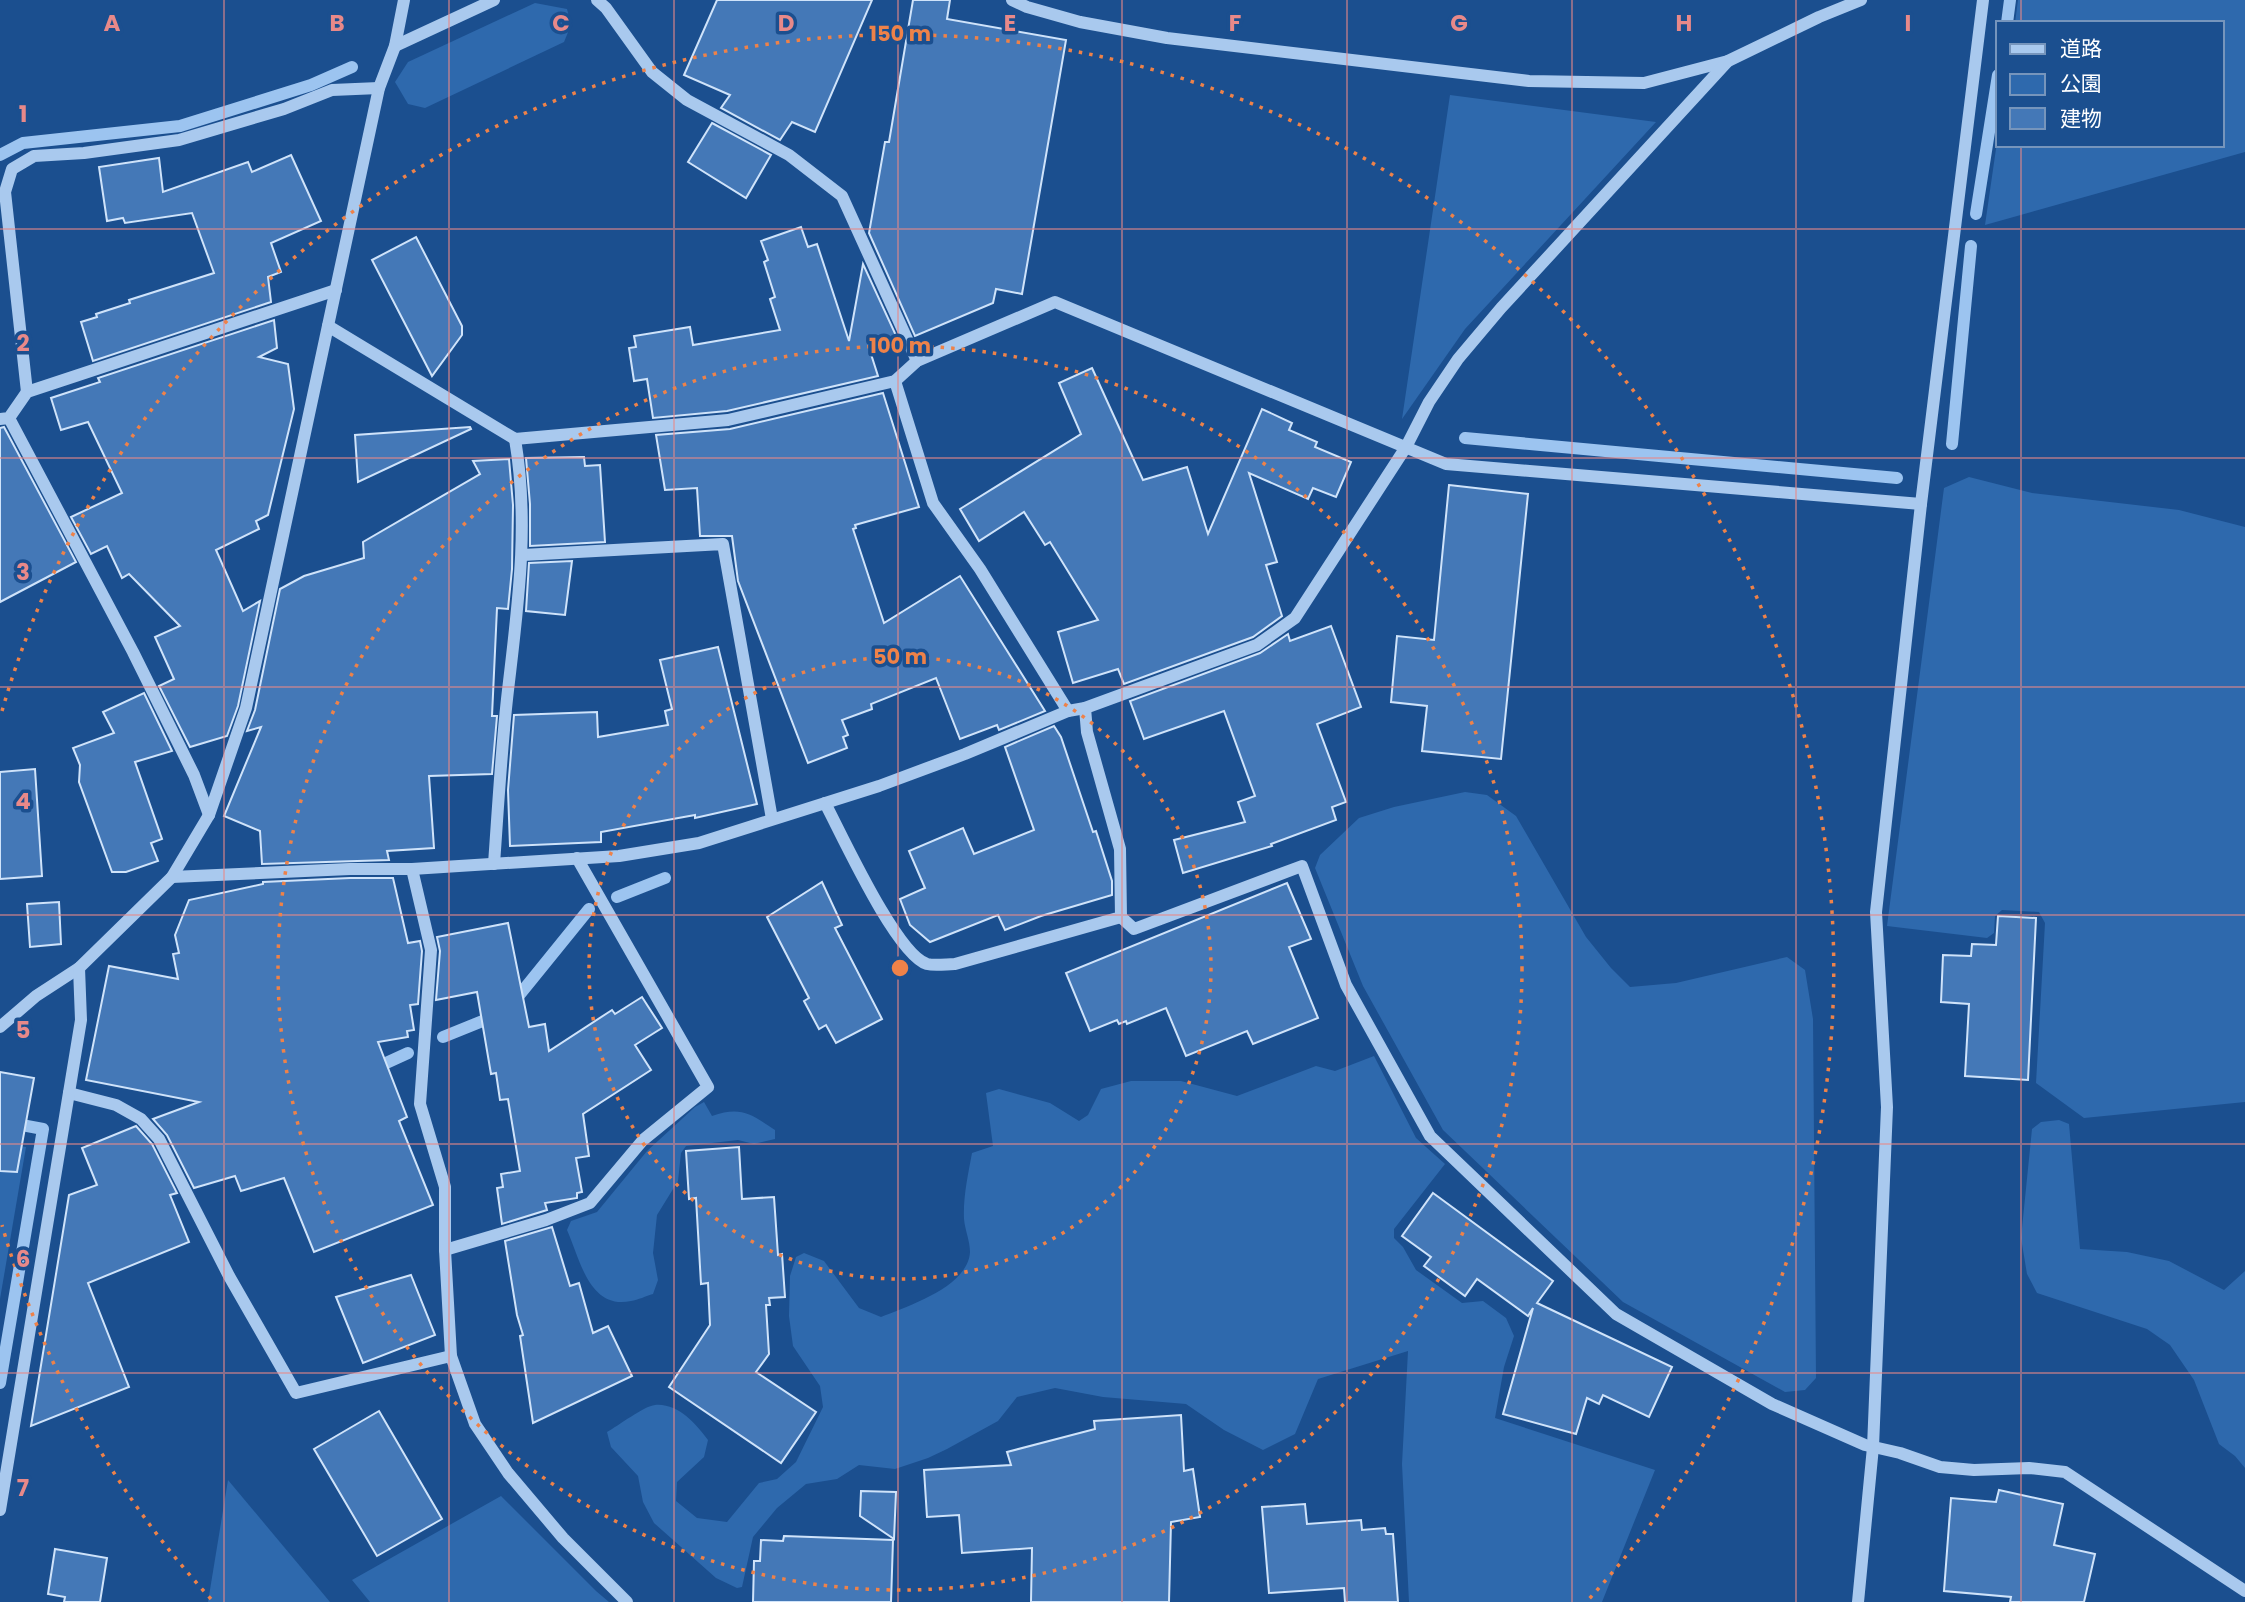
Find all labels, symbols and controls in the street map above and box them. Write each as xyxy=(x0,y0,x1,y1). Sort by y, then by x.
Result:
text: A xyxy=(104,7,121,39)
text: B xyxy=(329,7,345,39)
text: C xyxy=(552,7,570,39)
text: D xyxy=(778,7,794,39)
text: E xyxy=(1004,7,1016,39)
text: F xyxy=(1229,7,1241,39)
text: G xyxy=(1450,7,1468,39)
text: H xyxy=(1676,7,1692,39)
text: I xyxy=(1905,7,1911,39)
text: 150 m xyxy=(869,19,931,48)
legend xyxy=(1996,21,2224,147)
text: 道路 xyxy=(2060,34,2102,63)
text: 公園 xyxy=(2060,69,2102,98)
text: 1 xyxy=(19,98,27,130)
text: 建物 xyxy=(2060,104,2102,133)
text: 2 xyxy=(16,327,30,359)
text: 100 m xyxy=(869,331,931,360)
text: 3 xyxy=(16,556,30,588)
text: 50 m xyxy=(873,642,927,671)
text: 4 xyxy=(15,785,31,817)
centre of rings xyxy=(888,956,912,980)
text: 5 xyxy=(16,1014,30,1046)
text: 6 xyxy=(16,1243,30,1275)
text: 7 xyxy=(17,1472,29,1504)

